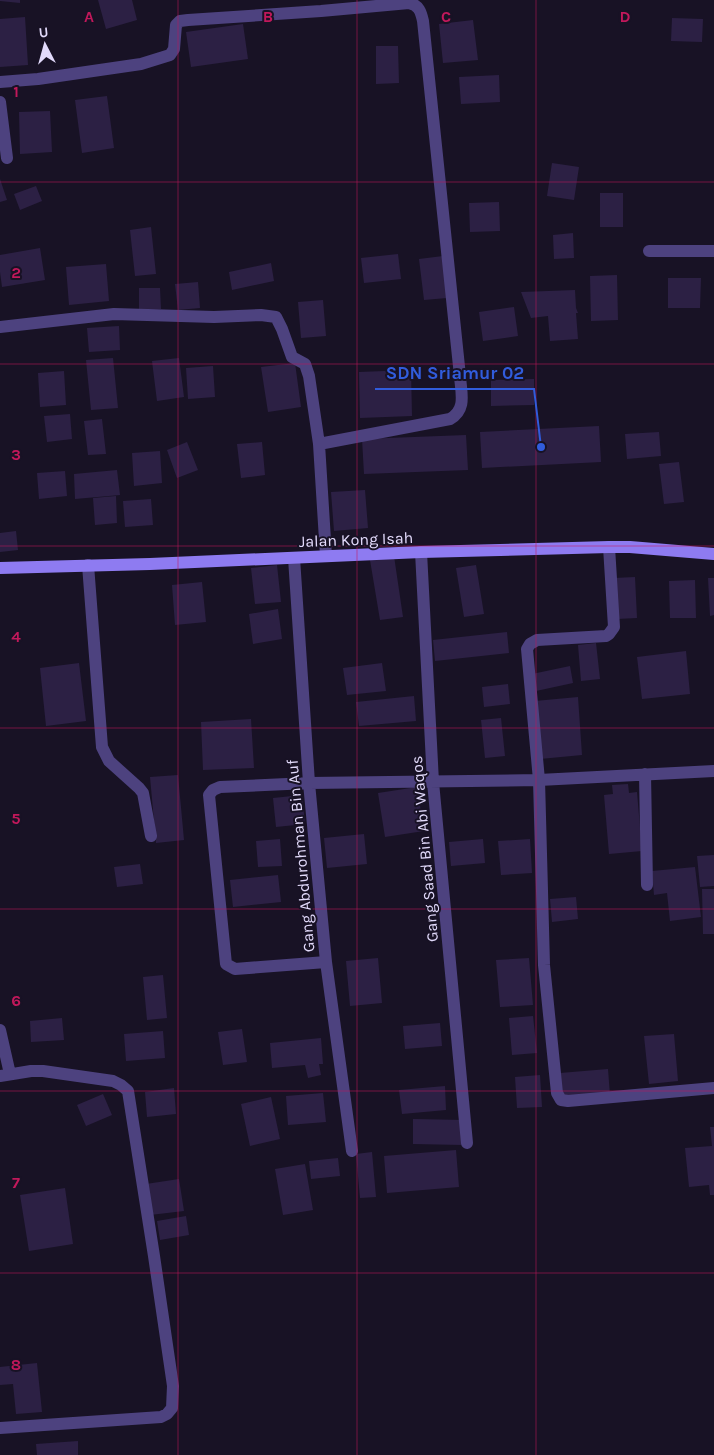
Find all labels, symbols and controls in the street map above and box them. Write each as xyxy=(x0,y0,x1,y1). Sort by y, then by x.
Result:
text: A xyxy=(84,7,94,26)
text: B xyxy=(263,7,273,26)
text: C xyxy=(441,7,451,26)
text: D xyxy=(620,7,631,26)
north arrow xyxy=(20,20,70,70)
text: U xyxy=(38,24,49,42)
text: 1 xyxy=(13,82,19,101)
text: 2 xyxy=(11,263,21,282)
callout: SDN Sriamur 02 xyxy=(375,356,534,389)
text: SDN Sriamur 02 xyxy=(386,362,524,384)
text: 3 xyxy=(11,445,21,464)
street label: Jalan Kong Isah xyxy=(299,528,413,551)
text: 4 xyxy=(11,627,21,646)
street label: Gang Saad Bin Abi Waqos xyxy=(407,755,442,943)
street label: Gang Abdurohman Bin Auf xyxy=(283,758,318,953)
text: 5 xyxy=(11,809,21,828)
text: 6 xyxy=(11,991,21,1010)
text: 7 xyxy=(12,1173,20,1192)
text: 8 xyxy=(11,1355,21,1374)

